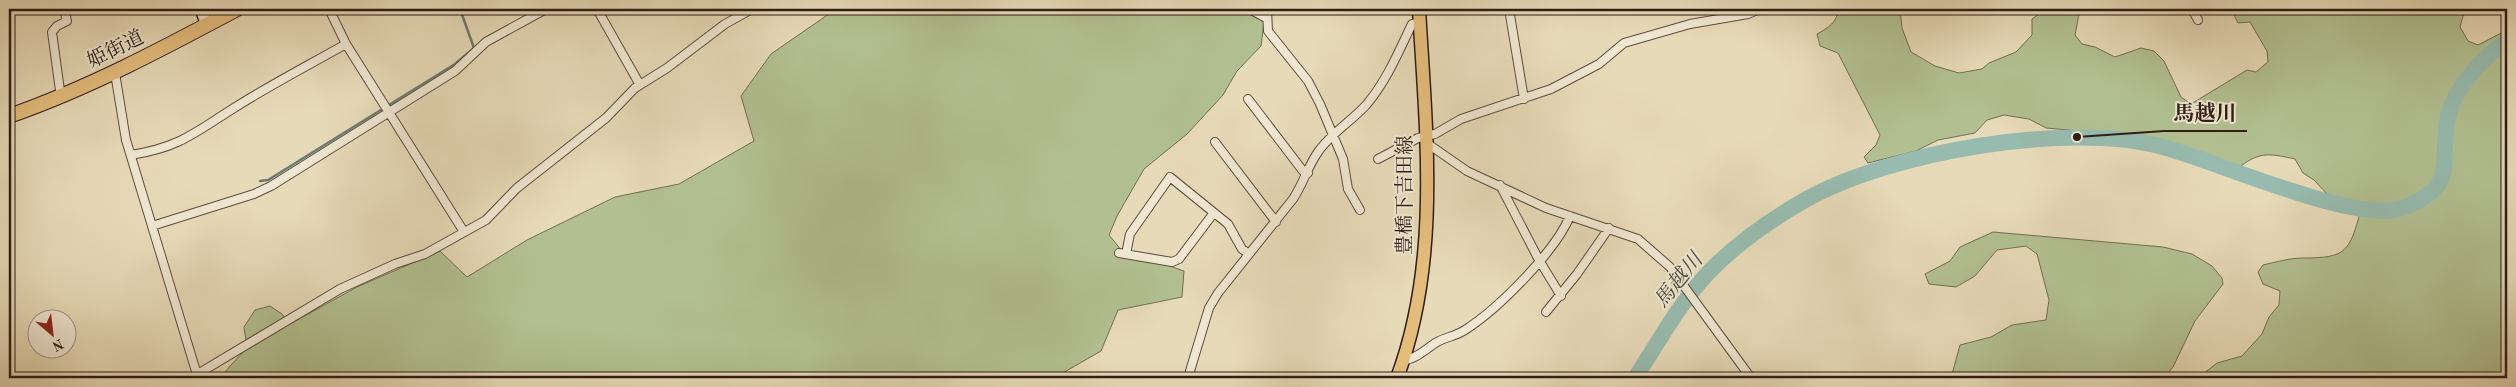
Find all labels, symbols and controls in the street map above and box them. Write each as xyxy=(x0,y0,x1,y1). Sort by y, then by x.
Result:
street label: 姫街道 xyxy=(84,26,147,72)
callout: 馬越川 xyxy=(2164,95,2247,131)
text: 馬越川 xyxy=(2174,102,2237,125)
street label: 豊橋下吉田線 xyxy=(1394,135,1416,255)
water label: 馬越川 xyxy=(1649,247,1708,312)
north arrow xyxy=(28,310,78,360)
text: N xyxy=(49,336,66,353)

